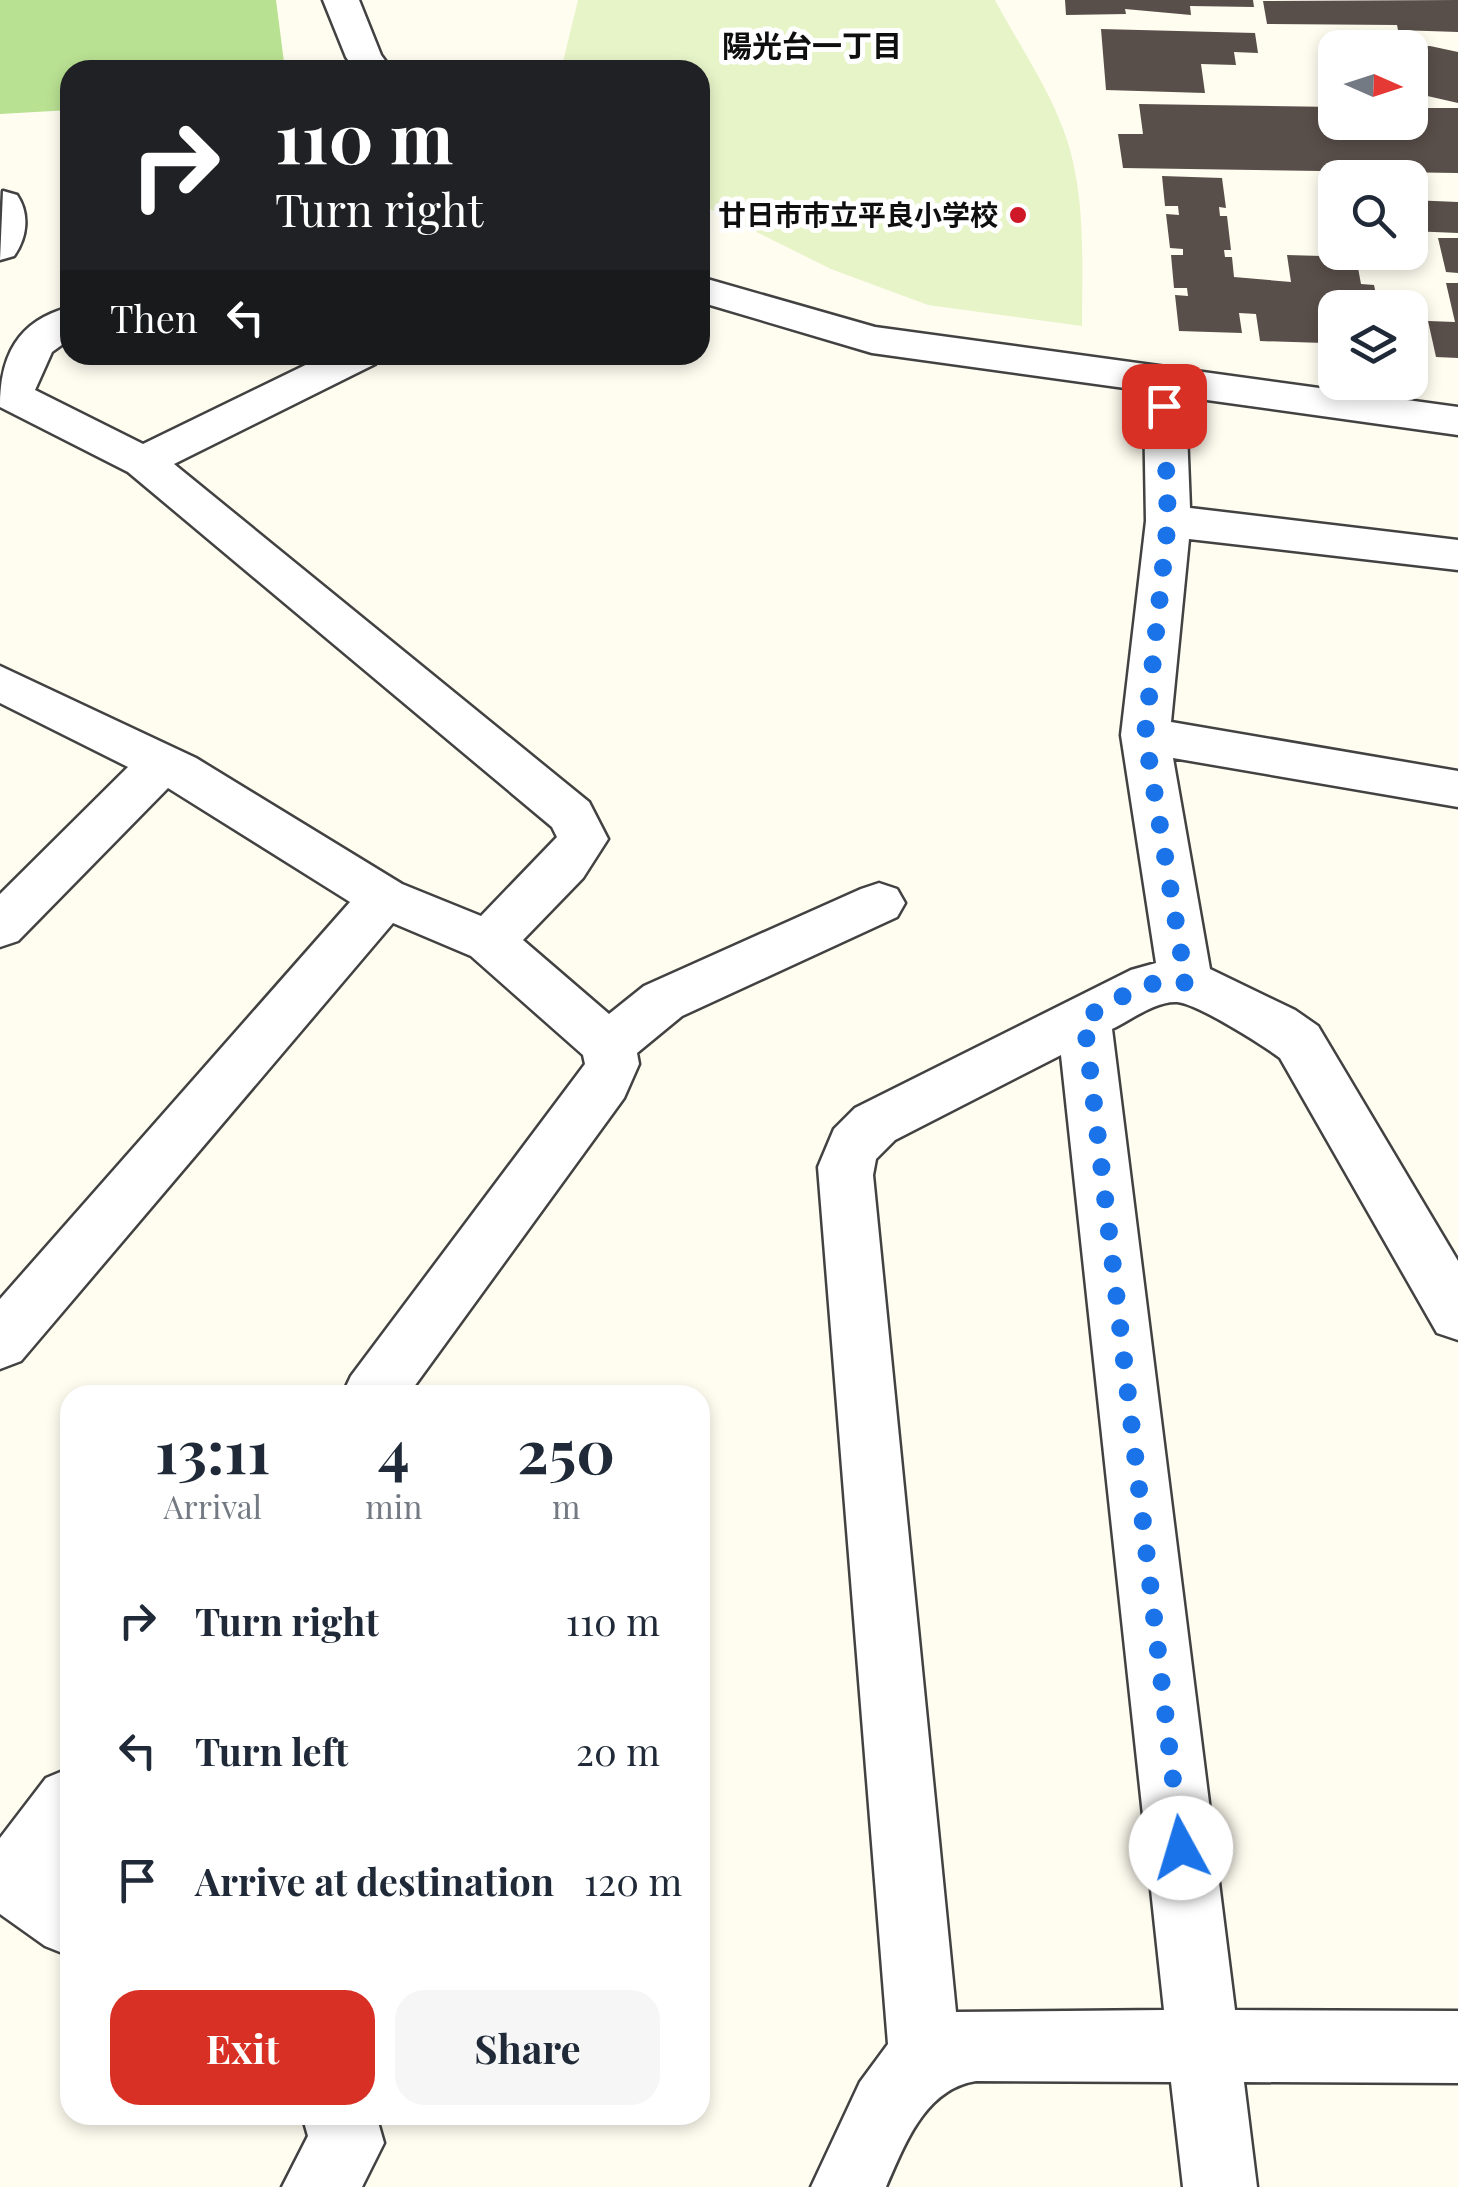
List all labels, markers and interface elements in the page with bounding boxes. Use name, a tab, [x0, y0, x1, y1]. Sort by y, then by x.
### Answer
district label: 陽光台一丁目	[722, 25, 902, 65]
north arrow	[1318, 30, 1428, 140]
map controls	[1318, 30, 1428, 400]
text: 110 m	[275, 88, 453, 182]
icon: right	[110, 100, 240, 230]
button: search	[1318, 160, 1428, 270]
text: Turn right	[275, 178, 483, 238]
place label: 廿日市市立平良小学校	[718, 195, 998, 232]
marker: 廿日市市立平良小学校	[1007, 204, 1029, 226]
icon: left	[218, 290, 273, 345]
button: layers	[1318, 290, 1428, 400]
text: Then	[110, 292, 198, 343]
pin	[1122, 364, 1207, 449]
icon: arrive	[1137, 379, 1192, 434]
text: 13:11	[155, 1409, 270, 1489]
text: 4	[378, 1409, 410, 1489]
text: 250	[517, 1409, 615, 1489]
text: Arrival	[163, 1484, 262, 1527]
text: min	[365, 1484, 422, 1527]
text: m	[552, 1484, 580, 1527]
icon: right	[110, 1593, 165, 1648]
text: Turn right	[195, 1595, 379, 1646]
text: 110 m	[566, 1595, 660, 1646]
icon: left	[110, 1723, 165, 1778]
text: Turn left	[195, 1725, 348, 1776]
text: 20 m	[576, 1725, 660, 1776]
position arrow	[1129, 1796, 1233, 1900]
icon: arrive	[110, 1853, 165, 1908]
text: Arrive at destination	[195, 1855, 554, 1906]
text: 120 m	[584, 1855, 682, 1906]
button: Exit	[110, 1990, 375, 2105]
button: Share	[395, 1990, 660, 2105]

